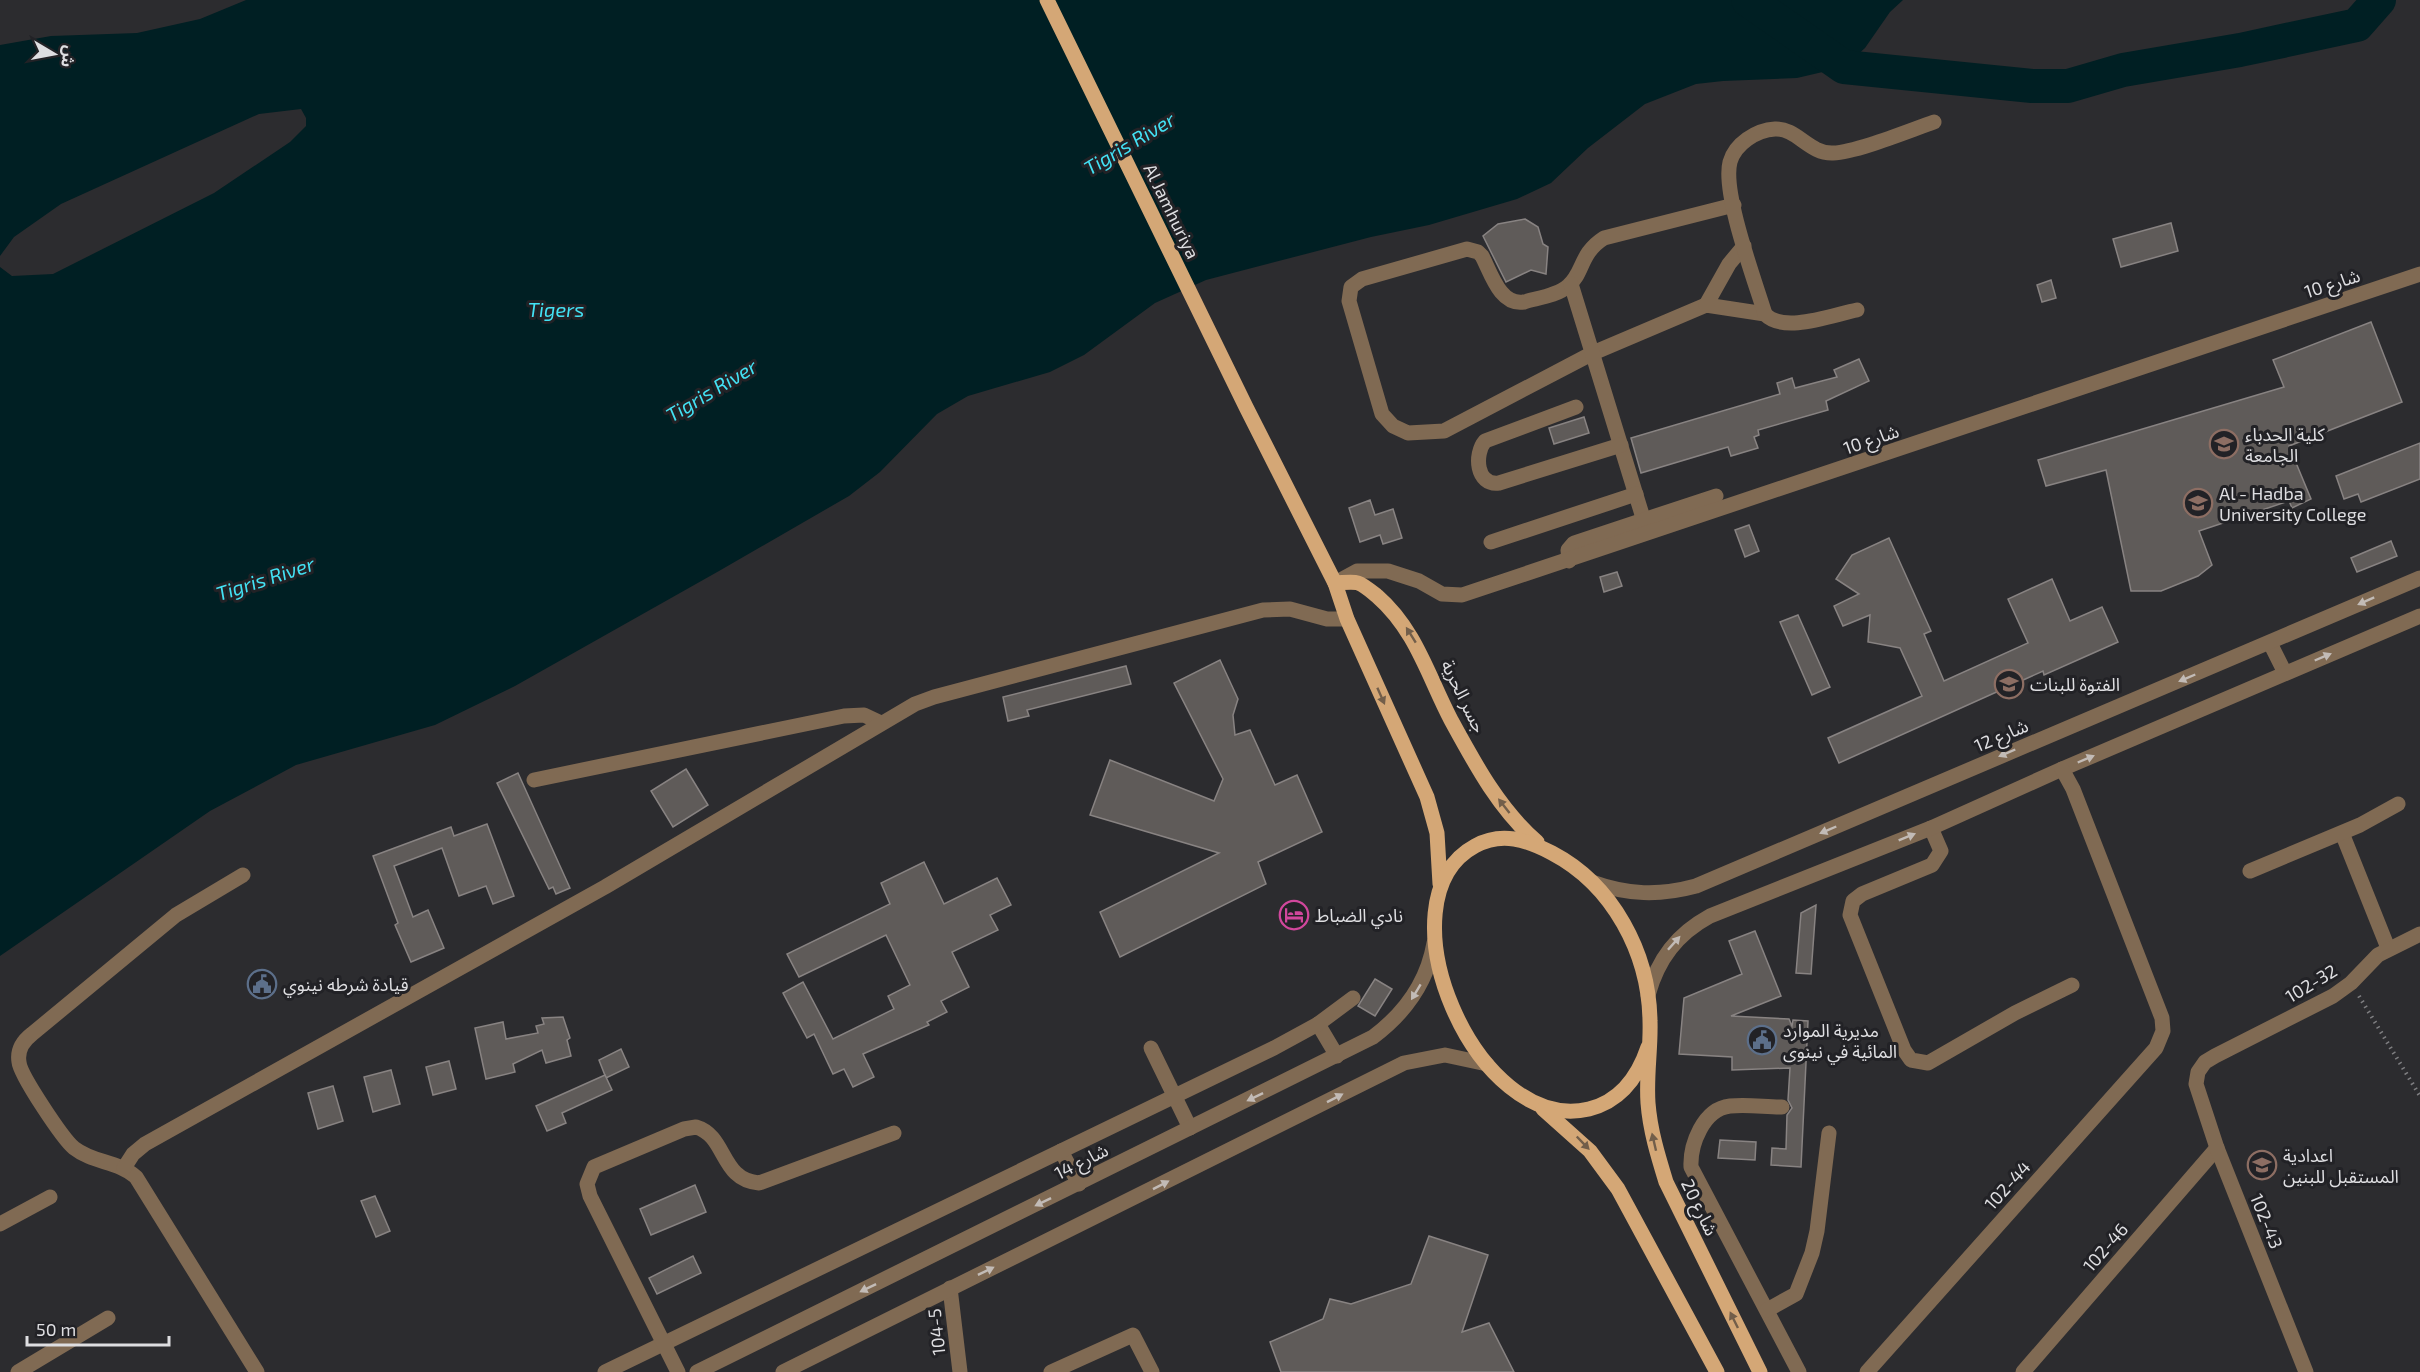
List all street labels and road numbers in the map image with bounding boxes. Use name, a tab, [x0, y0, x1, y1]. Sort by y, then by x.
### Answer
street label: Al Jamhuriya	[1139, 160, 1205, 262]
street label: شارع 10	[2301, 264, 2364, 306]
street label: شارع 10	[1840, 419, 1903, 462]
street label: جسر الحرية	[1436, 656, 1491, 736]
street label: شارع 12	[1971, 714, 2033, 760]
street label: 102-32	[2281, 959, 2341, 1007]
street label: شارع 14	[1050, 1138, 1113, 1187]
street label: 102-44	[1979, 1156, 2035, 1214]
street label: شارع 20	[1673, 1175, 1723, 1241]
street label: 102-43	[2246, 1190, 2288, 1252]
street label: 102-46	[2078, 1218, 2132, 1276]
street label: 104-5	[923, 1308, 949, 1356]

